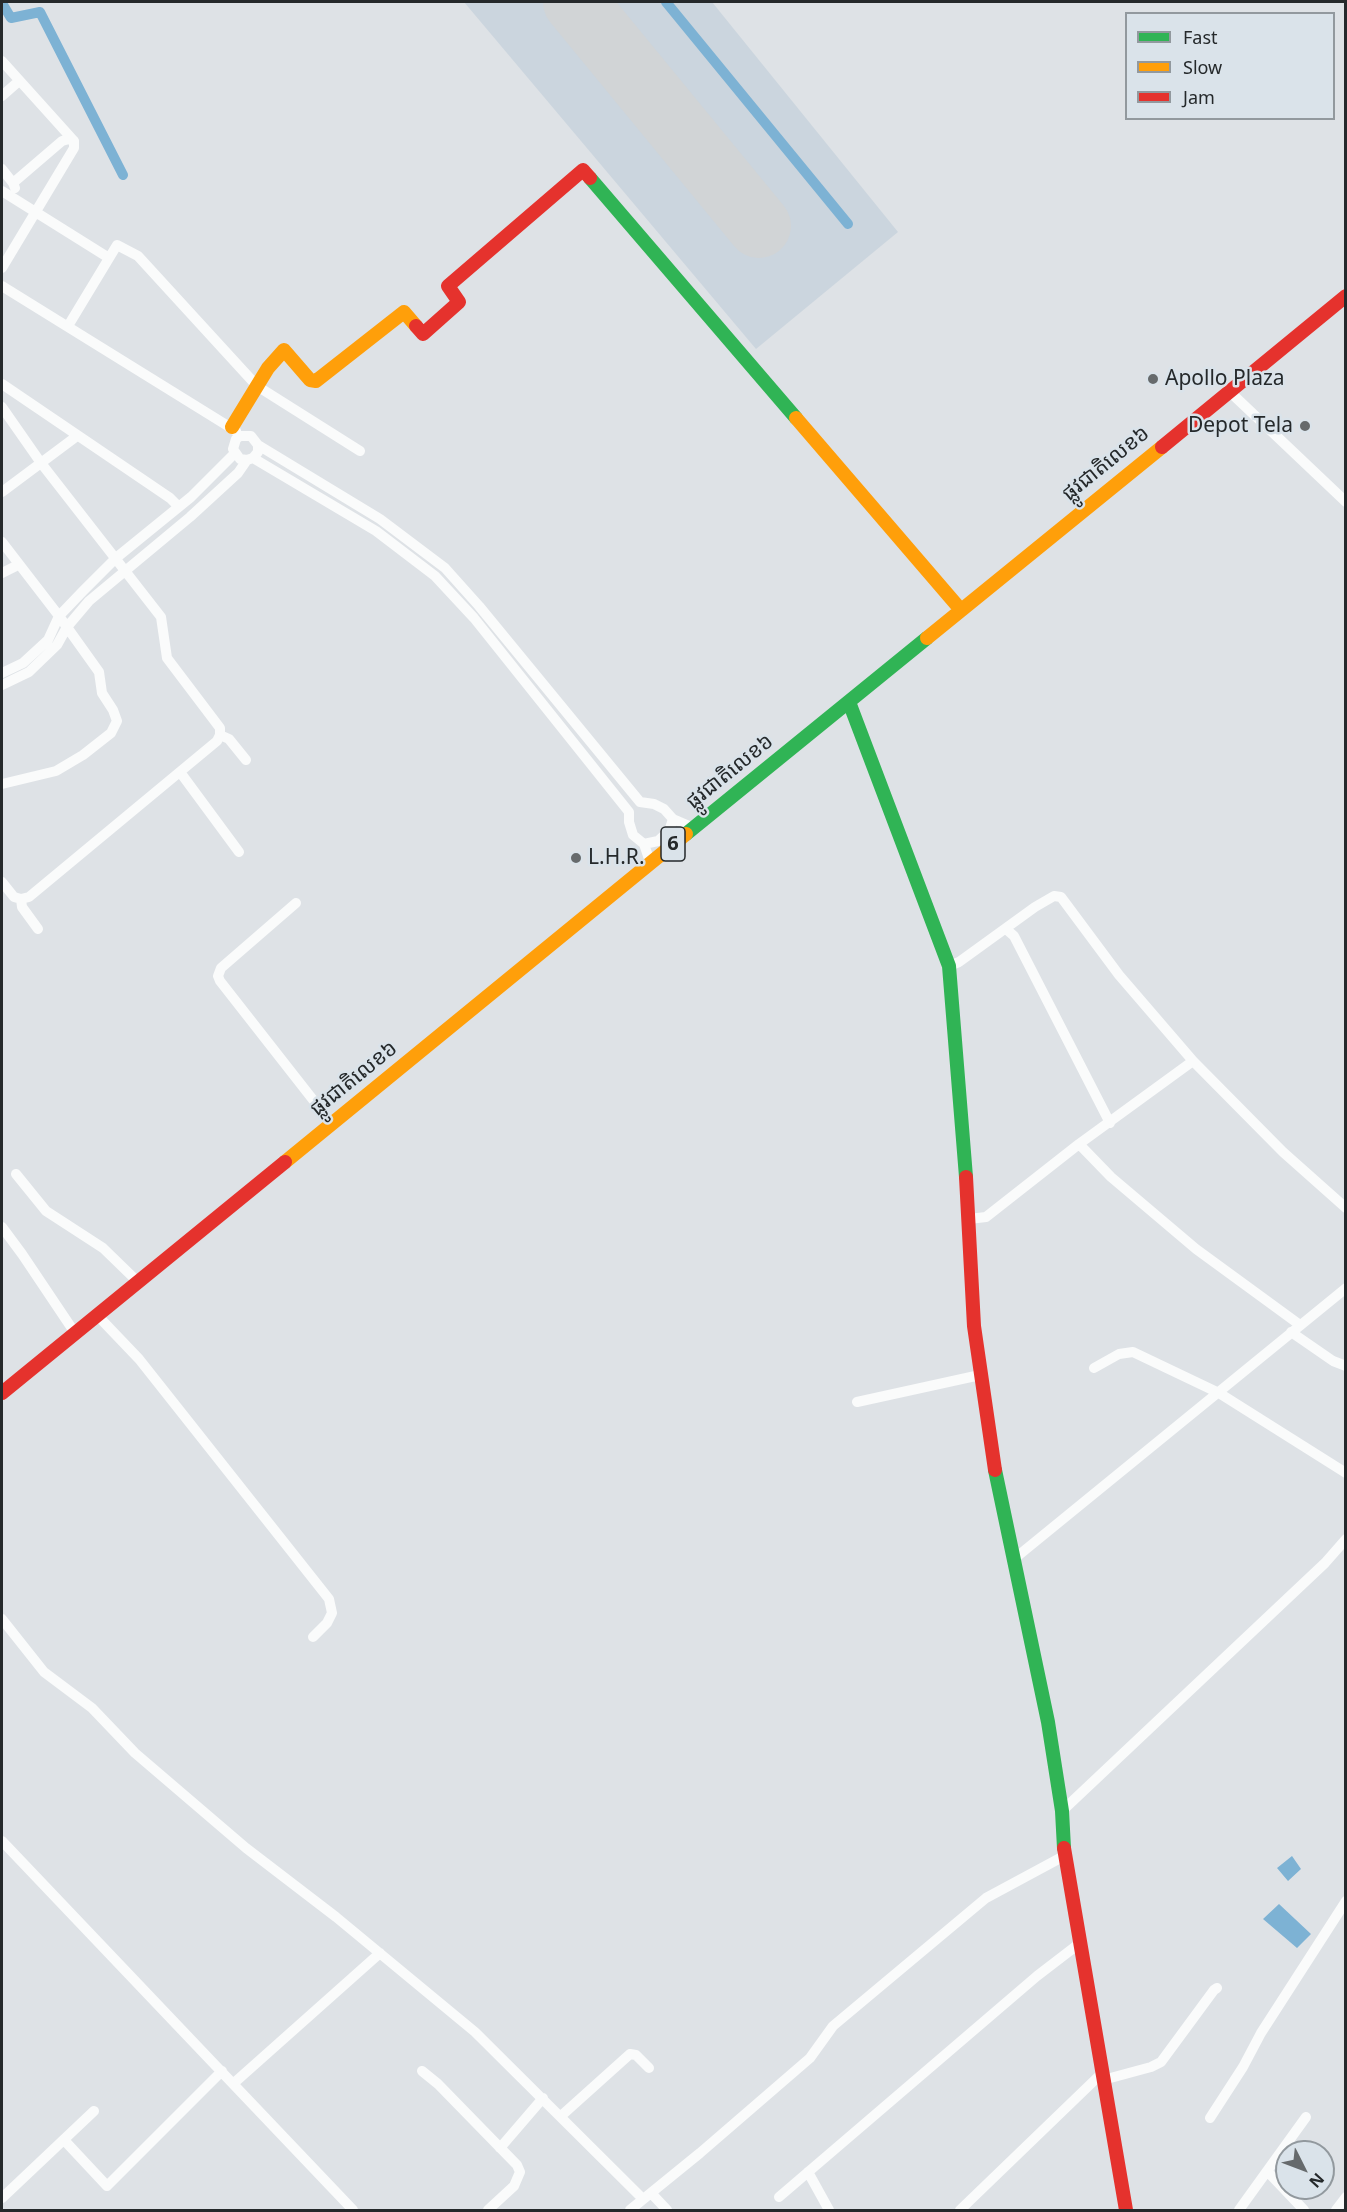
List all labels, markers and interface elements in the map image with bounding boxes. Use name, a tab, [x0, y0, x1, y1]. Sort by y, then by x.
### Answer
legend	[1125, 12, 1335, 120]
text: Fast	[1183, 25, 1218, 49]
text: Slow	[1183, 55, 1222, 79]
text: Jam	[1183, 85, 1215, 109]
place label: Apollo Plaza	[1165, 366, 1285, 392]
marker: Apollo Plaza	[1146, 372, 1160, 386]
place label: Depot Tela	[1188, 413, 1293, 439]
marker: Depot Tela	[1298, 419, 1312, 433]
street label: ផ្លូវជាតិលេខ៦	[1057, 421, 1155, 507]
street label: ផ្លូវជាតិលេខ៦	[681, 729, 779, 815]
road number: 6	[661, 827, 685, 861]
place label: L.H.R.	[588, 845, 645, 871]
marker: L.H.R.	[569, 851, 583, 865]
street label: ផ្លូវជាតិលេខ៦	[305, 1036, 403, 1122]
north arrow	[1275, 2140, 1335, 2200]
text: N	[1304, 2169, 1329, 2193]

